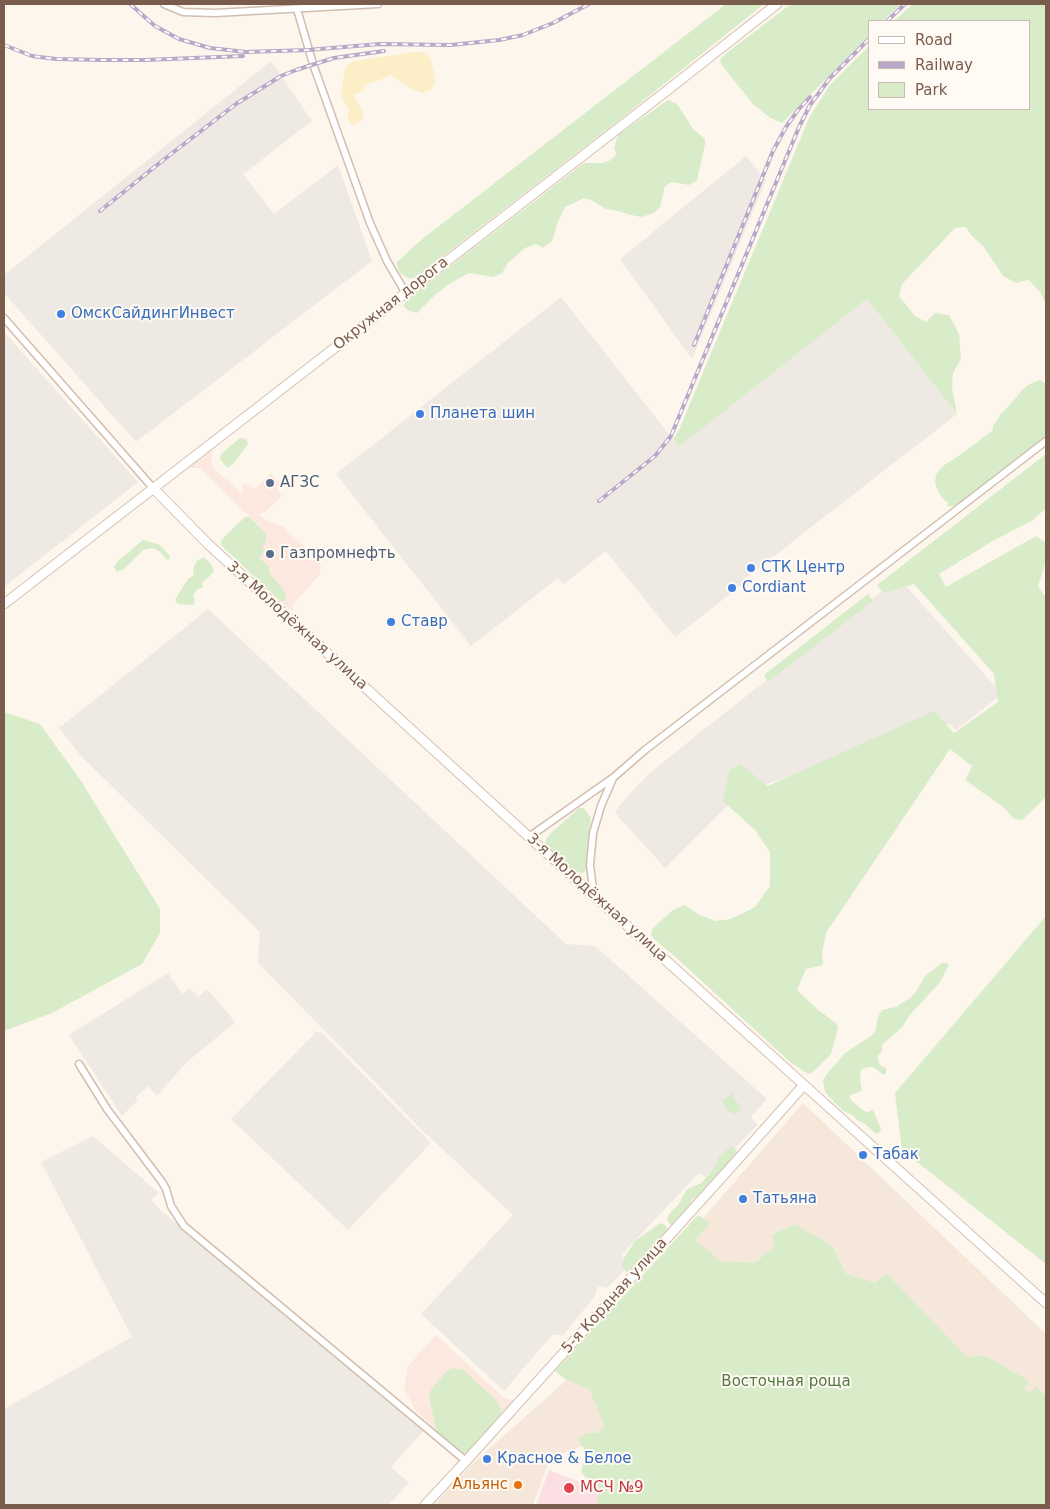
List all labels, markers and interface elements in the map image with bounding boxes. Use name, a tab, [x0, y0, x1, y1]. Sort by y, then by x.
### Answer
legend	[868, 20, 1030, 110]
text: Road	[915, 31, 953, 49]
text: Railway	[915, 56, 973, 74]
text: Park	[915, 81, 947, 99]
street label: Окружная дорога	[330, 254, 452, 354]
place label: ОмскСайдингИнвест	[71, 305, 235, 323]
marker: ОмскСайдингИнвест	[55, 308, 67, 320]
place label: Планета шин	[430, 405, 535, 423]
marker: Планета шин	[414, 408, 426, 420]
place label: АГЗС	[280, 474, 319, 492]
marker: АГЗС	[264, 477, 276, 489]
place label: Газпромнефть	[280, 545, 396, 563]
marker: Газпромнефть	[264, 548, 276, 560]
street label: 3-я Молодёжная улица	[223, 558, 371, 694]
place label: СТК Центр	[761, 559, 845, 577]
marker: СТК Центр	[745, 562, 757, 574]
place label: Cordiant	[742, 579, 806, 597]
marker: Cordiant	[726, 582, 738, 594]
place label: Ставр	[401, 613, 448, 631]
marker: Ставр	[385, 616, 397, 628]
street label: 3-я Молодёжная улица	[523, 830, 671, 966]
place label: Табак	[873, 1146, 919, 1164]
marker: Табак	[857, 1149, 869, 1161]
place label: Татьяна	[753, 1190, 817, 1208]
marker: Татьяна	[737, 1193, 749, 1205]
street label: 5-я Кордная улица	[559, 1235, 671, 1357]
park label: Восточная роща	[721, 1373, 851, 1391]
place label: Красное & Белое	[497, 1450, 632, 1468]
marker: Красное & Белое	[481, 1453, 493, 1465]
place label: Альянс	[452, 1476, 508, 1494]
marker: Альянс	[512, 1479, 524, 1491]
place label: МСЧ №9	[580, 1479, 644, 1497]
marker: МСЧ №9	[562, 1481, 576, 1495]

